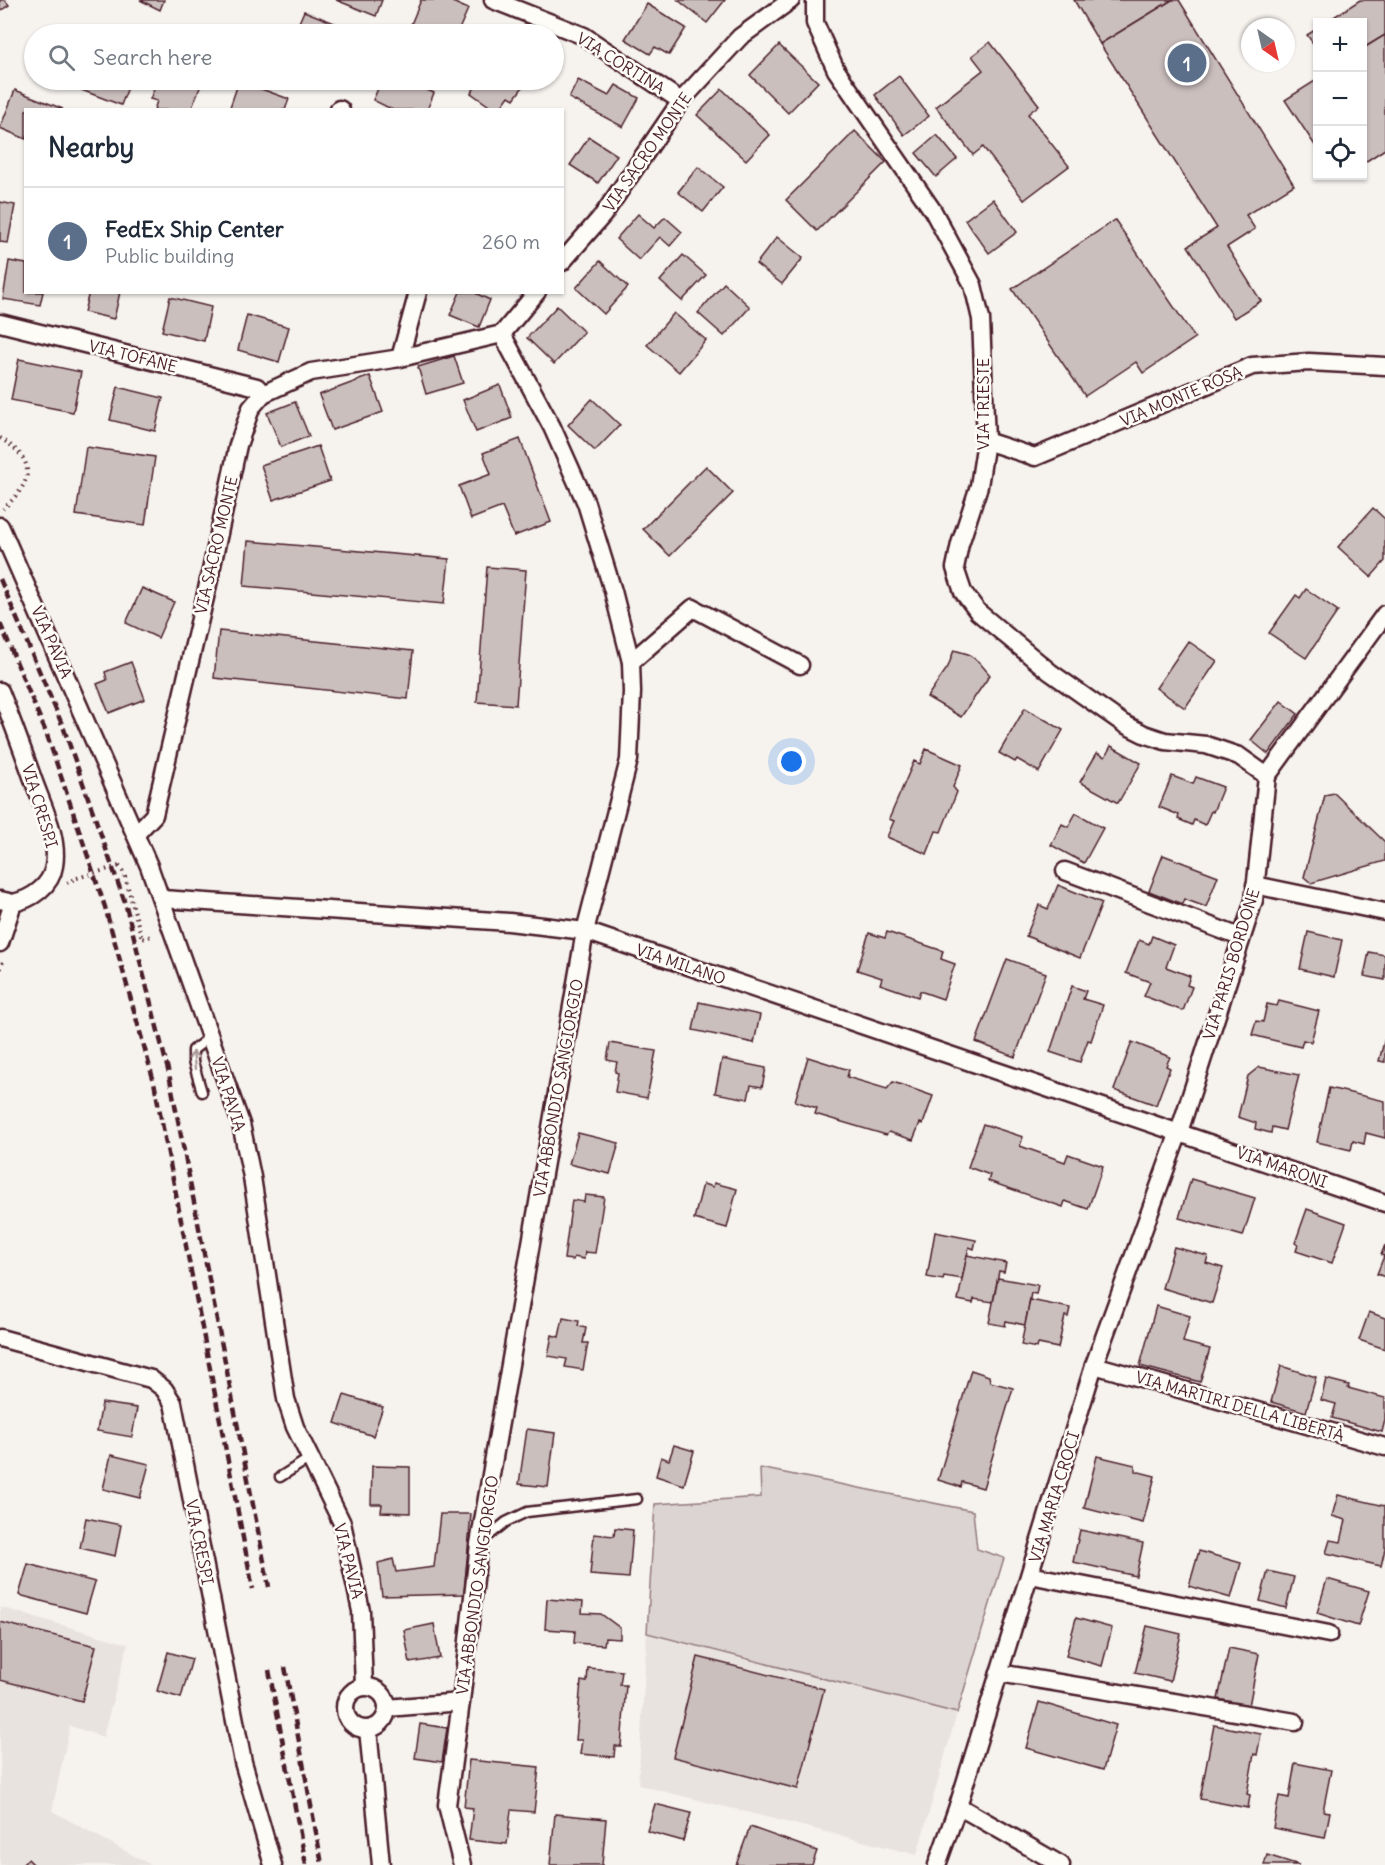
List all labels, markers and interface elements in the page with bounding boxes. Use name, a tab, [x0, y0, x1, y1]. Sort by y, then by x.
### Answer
north arrow	[1241, 18, 1295, 72]
map controls	[1313, 18, 1367, 180]
button: +	[1313, 18, 1367, 72]
search box	[24, 24, 564, 90]
street label: VIA CORTINA	[573, 28, 669, 98]
pin: 1	[1168, 40, 1206, 86]
icon: search	[45, 41, 78, 74]
text: Search here	[93, 43, 212, 71]
button: −	[1313, 72, 1367, 126]
street label: VIA SACRO MONTE	[598, 88, 696, 216]
button: locate	[1313, 126, 1367, 180]
text: Nearby	[48, 131, 134, 164]
text: FedEx Ship Center	[105, 215, 284, 243]
text: 1	[64, 229, 71, 254]
text: 260 m	[482, 229, 540, 254]
text: Public building	[105, 243, 234, 268]
street label: VIA TOFANE	[87, 335, 179, 377]
street label: VIA TRIESTE	[973, 358, 993, 450]
street label: VIA MONTE ROSA	[1117, 361, 1245, 431]
street label: VIA SACRO MONTE	[190, 474, 242, 616]
street label: VIA PAVIA	[27, 603, 77, 681]
your location	[777, 747, 806, 776]
street label: VIA CRESPI	[18, 762, 62, 850]
street label: VIA PARIS BORDONE	[1198, 886, 1264, 1042]
street label: VIA MILANO	[634, 939, 728, 989]
street label: VIA ABBONDIO SANGIORGIO	[529, 977, 587, 1199]
one-way arrow	[188, 1051, 199, 1071]
street label: VIA PAVIA	[208, 1054, 250, 1134]
street label: VIA MARONI	[1234, 1142, 1330, 1192]
street label: VIA MARTIRI DELLA LIBERTÀ	[1133, 1367, 1347, 1445]
street label: VIA MARIA CROCI	[1025, 1429, 1083, 1565]
street label: VIA ABBONDIO SANGIORGIO	[452, 1474, 502, 1696]
street label: VIA CRESPI	[182, 1498, 218, 1586]
street label: VIA PAVIA	[330, 1521, 368, 1601]

